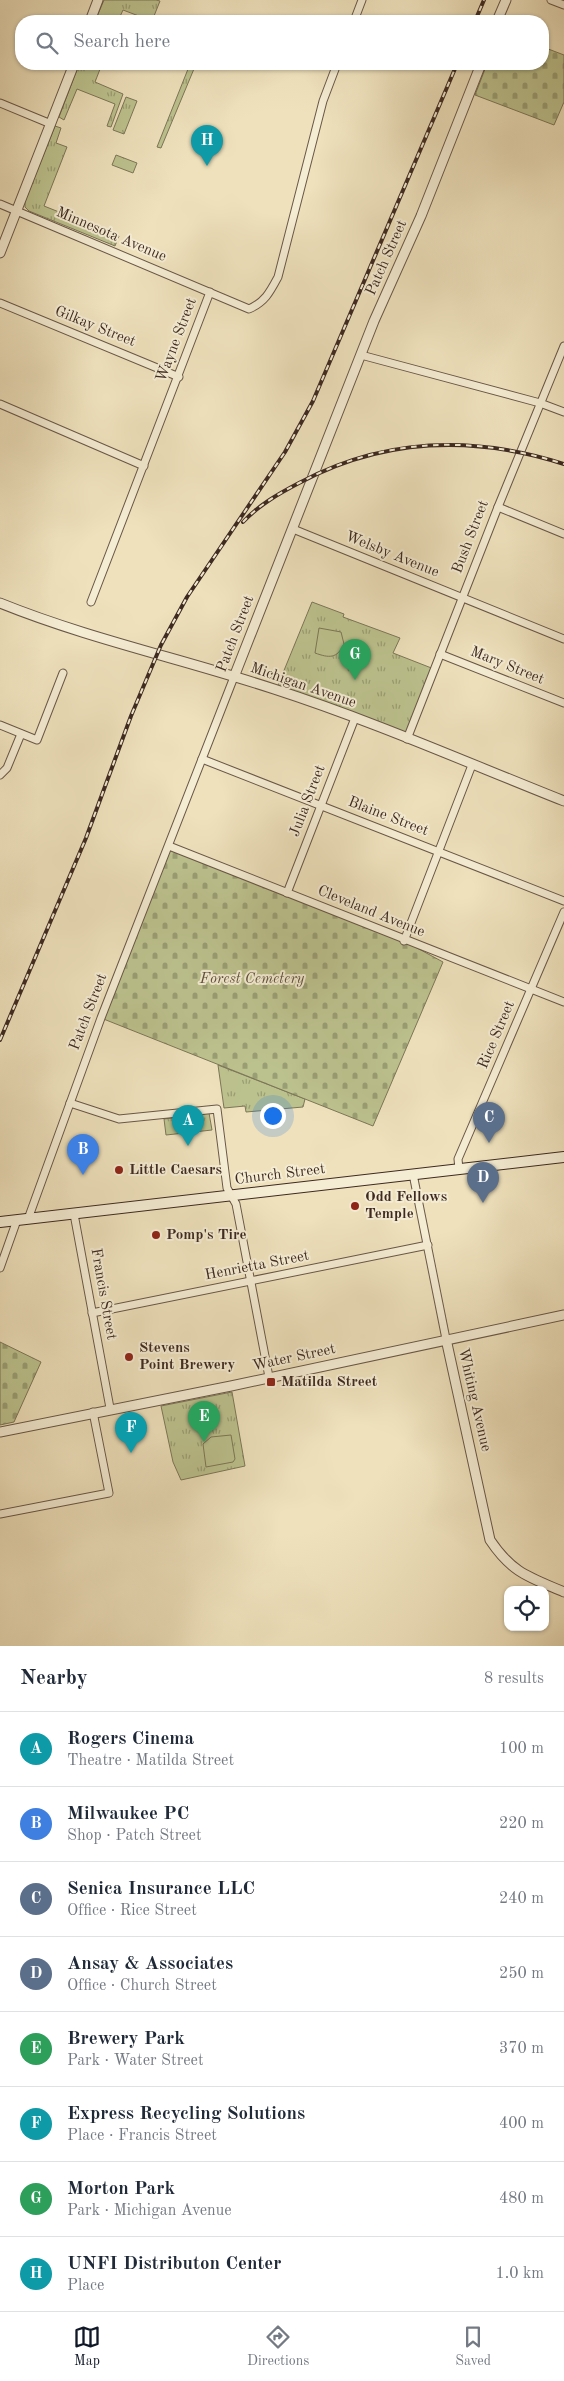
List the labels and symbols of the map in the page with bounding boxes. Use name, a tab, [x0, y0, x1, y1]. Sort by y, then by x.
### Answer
pin: H	[191, 125, 223, 166]
street label: Minnesota Avenue	[54, 205, 168, 265]
street label: Patch Street	[364, 218, 410, 298]
street label: Wayne Street	[154, 296, 200, 384]
street label: Gilkay Street	[52, 304, 138, 350]
street label: Bush Street	[450, 498, 492, 576]
street label: Welsby Avenue	[343, 529, 441, 581]
street label: Patch Street	[215, 594, 257, 674]
pin: G	[339, 639, 371, 680]
street label: Mary Street	[468, 644, 546, 688]
street label: Michigan Avenue	[248, 661, 358, 711]
street label: Julia Street	[287, 763, 329, 839]
street label: Blaine Street	[346, 795, 430, 839]
street label: Cleveland Avenue	[315, 884, 427, 940]
street label: Patch Street	[68, 972, 110, 1052]
park label: Forest Cemetery	[199, 972, 305, 987]
street label: Rice Street	[476, 999, 518, 1071]
pin: C	[473, 1102, 505, 1143]
your location	[260, 1103, 286, 1129]
pin: A	[172, 1105, 204, 1146]
pin: B	[67, 1134, 99, 1175]
street label: Church Street	[234, 1162, 326, 1188]
pin: D	[467, 1162, 499, 1203]
place label: Little Caesars	[129, 1163, 222, 1178]
marker: Little Caesars	[113, 1164, 125, 1176]
place label: Odd Fellows Temple	[365, 1190, 447, 1222]
marker: Odd Fellows Temple	[349, 1200, 361, 1212]
place label: Pomp's Tire	[166, 1228, 247, 1243]
marker: Pomp's Tire	[150, 1229, 162, 1241]
street label: Francis Street	[88, 1247, 118, 1341]
street label: Henrietta Street	[204, 1249, 310, 1283]
place label: Stevens Point Brewery	[139, 1341, 235, 1373]
street label: Water Street	[251, 1342, 337, 1374]
street label: Whiting Avenue	[455, 1347, 493, 1453]
marker: Stevens Point Brewery	[123, 1351, 135, 1363]
place label: Matilda Street	[281, 1375, 378, 1390]
marker: Matilda Street	[265, 1376, 277, 1388]
pin: E	[188, 1401, 220, 1442]
pin: F	[115, 1412, 147, 1453]

